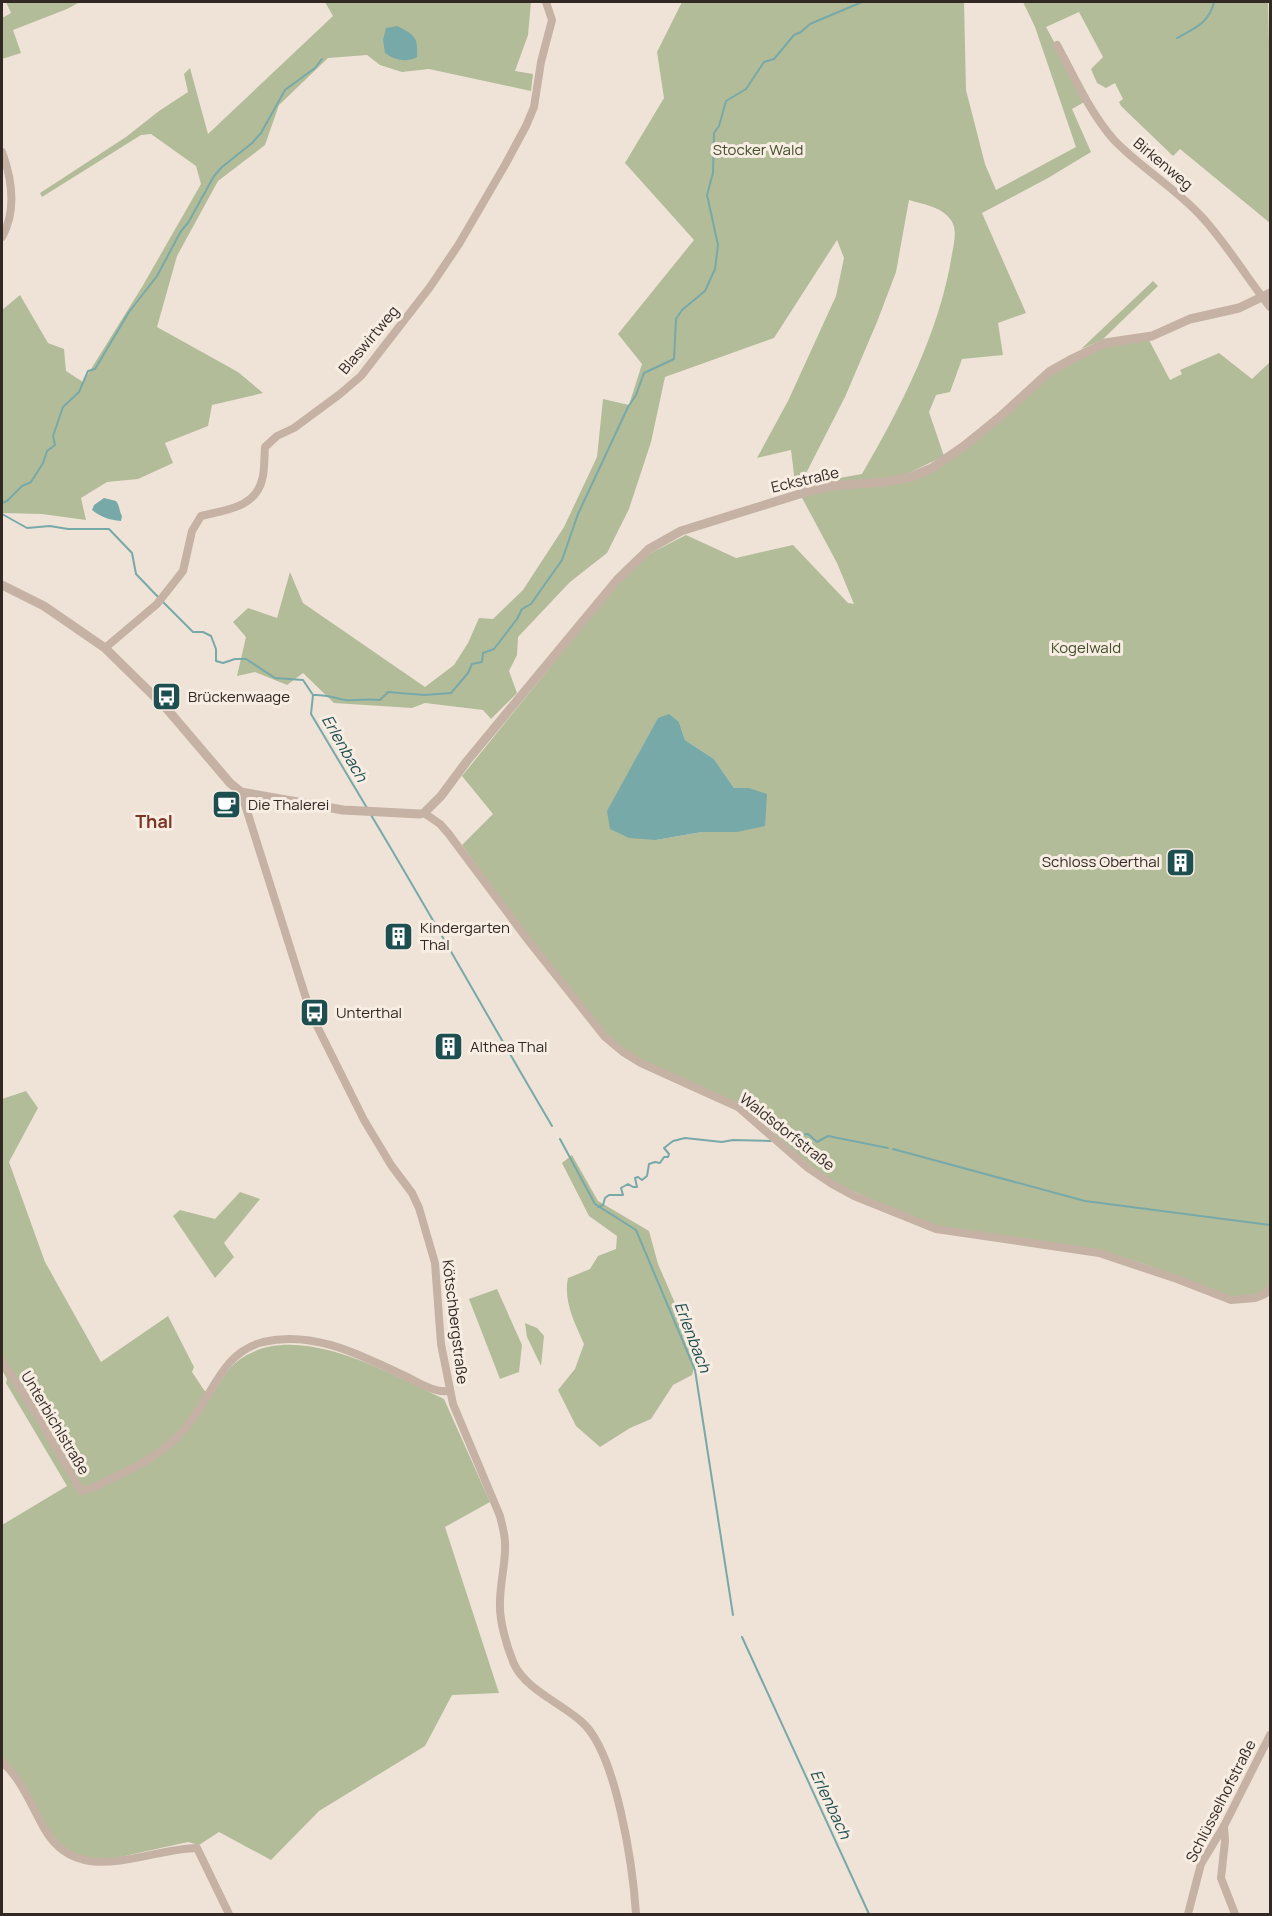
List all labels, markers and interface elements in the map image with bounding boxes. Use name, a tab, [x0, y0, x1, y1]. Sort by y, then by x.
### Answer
street label: Birkenweg	[1129, 133, 1198, 195]
park label: Stocker Wald	[713, 139, 803, 160]
street label: Blaswirtweg	[334, 301, 404, 379]
street label: Eckstraße	[769, 461, 841, 498]
park label: Kogelwald	[1051, 637, 1121, 658]
bus stop icon: Brückenwaage	[151, 681, 183, 713]
place label: Brückenwaage	[188, 686, 290, 707]
water label: Erlenbach	[317, 710, 373, 786]
cafe icon: Die Thalerei	[211, 789, 243, 821]
place label: Die Thalerei	[248, 794, 329, 815]
district label: Thal	[135, 809, 173, 833]
building icon: Schloss Oberthal	[1165, 846, 1197, 878]
place label: Schloss Oberthal	[1042, 851, 1160, 872]
place label: Kindergarten Thal	[420, 917, 510, 955]
building icon: Kindergarten Thal	[383, 921, 415, 953]
bus stop icon: Unterthal	[299, 997, 331, 1029]
place label: Unterthal	[336, 1002, 402, 1023]
building icon: Althea Thal	[433, 1031, 465, 1063]
place label: Althea Thal	[470, 1036, 548, 1057]
street label: Waldsdorfstraße	[735, 1088, 839, 1176]
street label: Kötschbergstraße	[437, 1259, 474, 1385]
water label: Erlenbach	[669, 1299, 717, 1376]
street label: Unterbichlstraße	[16, 1367, 95, 1479]
street label: Schlüsselhofstraße	[1181, 1736, 1261, 1866]
water label: Erlenbach	[805, 1766, 857, 1843]

